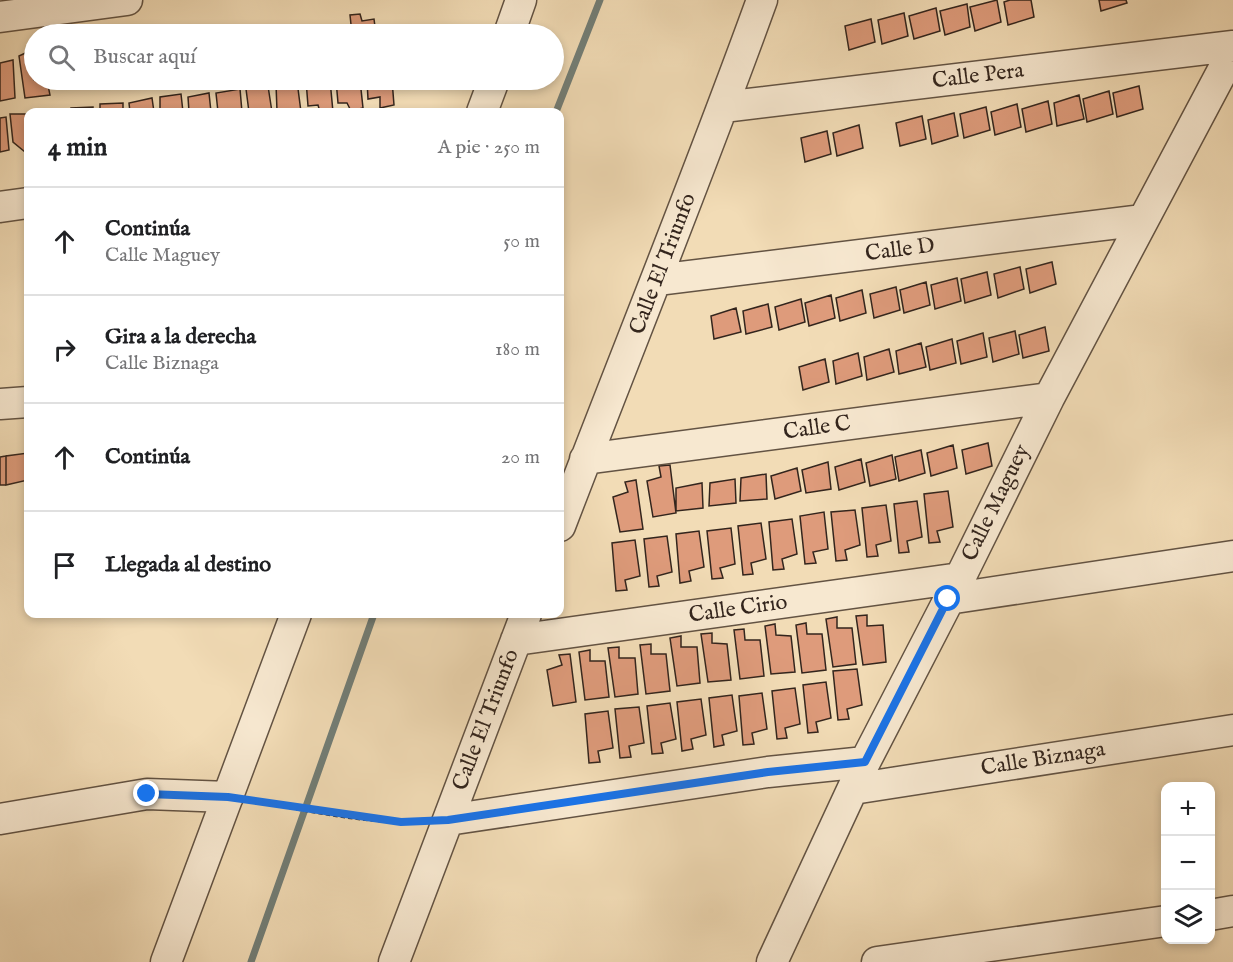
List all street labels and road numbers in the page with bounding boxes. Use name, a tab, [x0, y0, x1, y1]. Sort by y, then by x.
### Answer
street label: Calle Pera	[931, 56, 1026, 96]
street label: Calle El Triunfo	[623, 189, 703, 339]
street label: Calle D	[864, 232, 936, 268]
street label: Calle C	[781, 409, 853, 447]
street label: Calle Maguey	[956, 440, 1036, 566]
street label: Calle Cirio	[687, 588, 789, 630]
street label: Calle El Triunfo	[446, 645, 526, 795]
street label: Calle Biznaga	[979, 735, 1108, 783]

